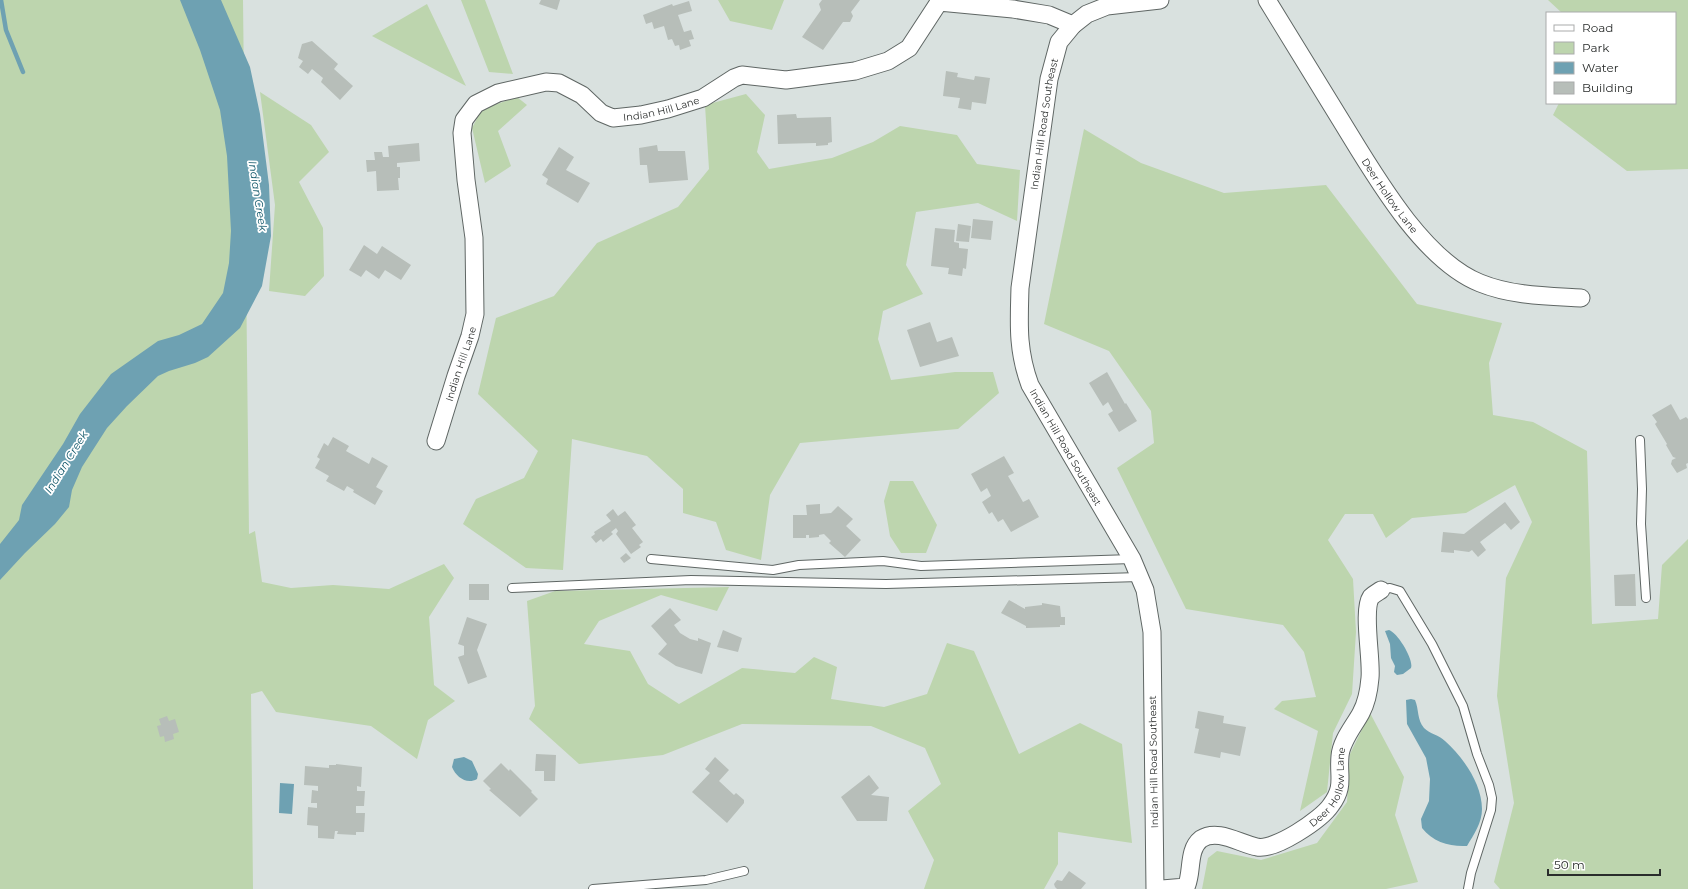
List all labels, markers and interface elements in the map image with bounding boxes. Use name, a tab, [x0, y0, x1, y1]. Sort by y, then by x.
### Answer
legend	[1546, 12, 1676, 104]
text: Road	[1582, 20, 1613, 35]
text: Park	[1582, 40, 1610, 55]
street label: Indian Hill Road Southeast	[1028, 57, 1061, 191]
text: Water	[1582, 60, 1619, 75]
text: Building	[1582, 80, 1633, 95]
street label: Indian Hill Lane	[622, 94, 701, 124]
street label: Deer Hollow Lane	[1359, 156, 1421, 236]
water label: Indian Creek	[246, 160, 271, 233]
street label: Indian Hill Lane	[443, 325, 479, 403]
street label: Indian Hill Road Southeast	[1027, 386, 1104, 508]
water label: Indian Creek	[41, 428, 91, 496]
street label: Indian Hill Road Southeast	[1146, 695, 1161, 829]
street label: Deer Hollow Lane	[1306, 746, 1349, 830]
scale bar	[1548, 851, 1660, 877]
text: 50 m	[1554, 857, 1585, 872]

